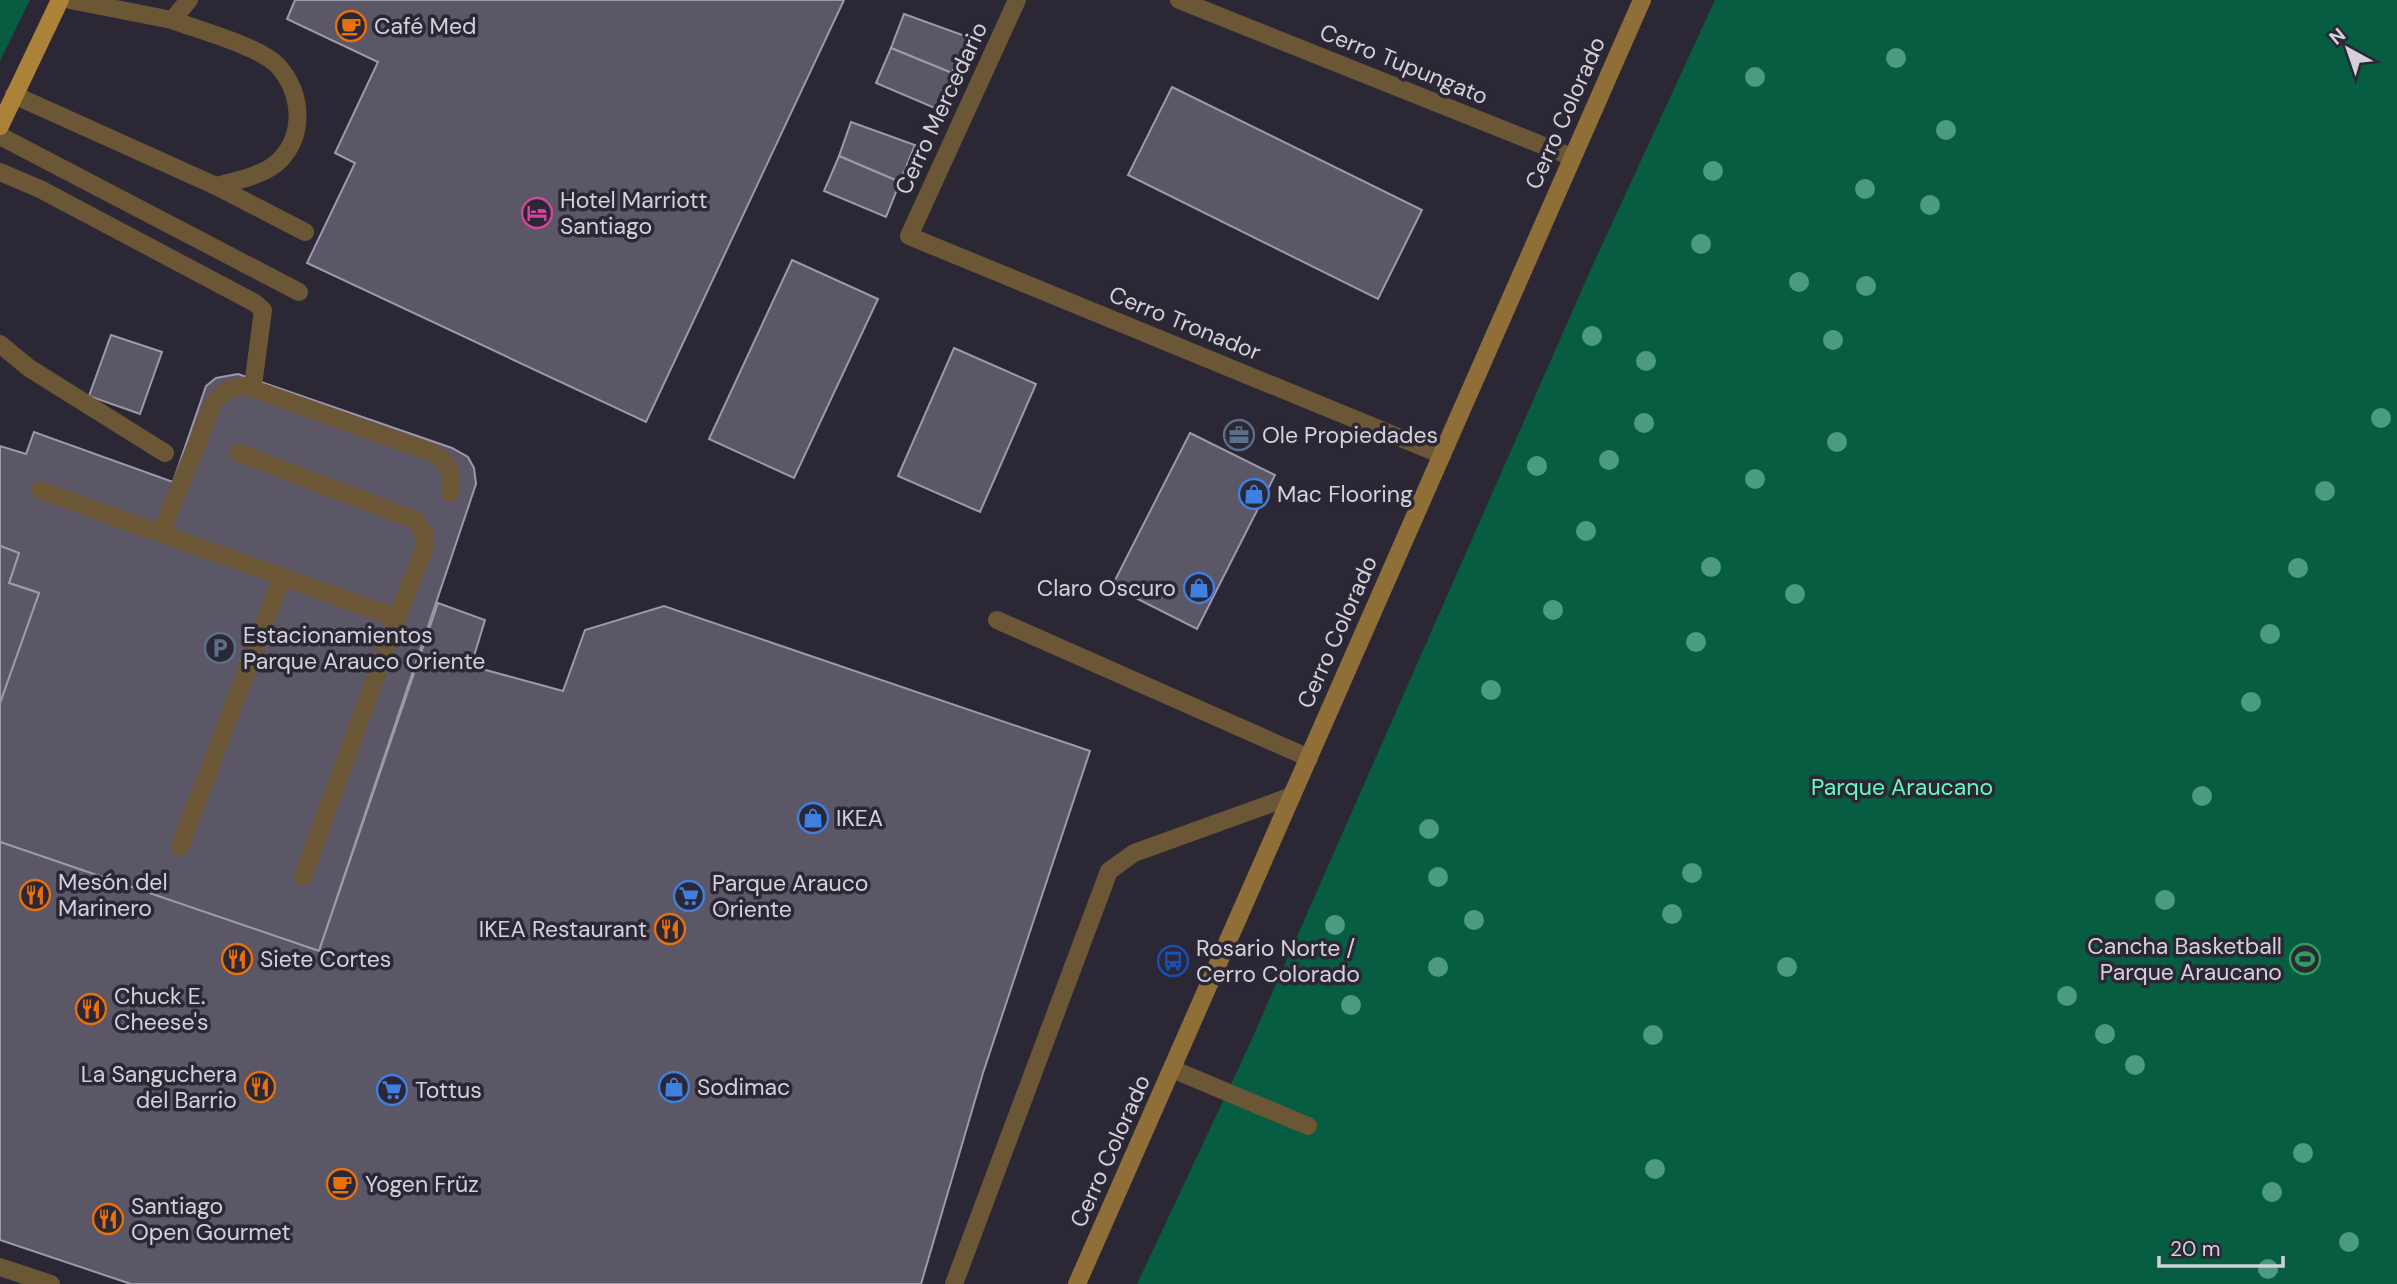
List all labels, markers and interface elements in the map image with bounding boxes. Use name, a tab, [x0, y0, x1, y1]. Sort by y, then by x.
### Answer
cafe icon: Café Med	[334, 9, 368, 43]
place label: Café Med	[374, 11, 476, 41]
north arrow	[2313, 14, 2383, 84]
street label: Cerro Mercedario	[888, 17, 994, 199]
street label: Cerro Tupungato	[1315, 17, 1493, 111]
text: N	[2324, 22, 2351, 50]
street label: Cerro Colorado	[1518, 32, 1612, 194]
place label: Hotel Marriott Santiago	[560, 185, 707, 241]
hotel icon: Hotel Marriott Santiago	[520, 196, 554, 230]
street label: Cerro Tronador	[1105, 279, 1265, 367]
office icon: Ole Propiedades	[1222, 418, 1256, 452]
place label: Ole Propiedades	[1262, 420, 1438, 450]
shop icon: Mac Flooring	[1237, 477, 1271, 511]
place label: Mac Flooring	[1277, 479, 1413, 509]
street label: Cerro Colorado	[1290, 551, 1384, 713]
shop icon: Claro Oscuro	[1182, 571, 1216, 605]
place label: Claro Oscuro	[1037, 573, 1176, 603]
place label: Estacionamientos Parque Arauco Oriente	[243, 620, 485, 676]
parking icon: Estacionamientos Parque Arauco Oriente	[203, 631, 237, 665]
park label: Parque Araucano	[1811, 772, 1993, 802]
shop icon: IKEA	[796, 801, 830, 835]
place label: IKEA	[836, 803, 883, 833]
place label: Mesón del Marinero	[58, 867, 168, 923]
place label: Parque Arauco Oriente	[712, 868, 868, 924]
restaurant icon: Mesón del Marinero	[18, 878, 52, 912]
supermarket icon: Parque Arauco Oriente	[672, 879, 706, 913]
restaurant icon: IKEA Restaurant	[653, 912, 687, 946]
place label: IKEA Restaurant	[479, 914, 647, 944]
place label: Cancha Basketball Parque Araucano	[2087, 931, 2282, 987]
place label: Rosario Norte / Cerro Colorado	[1196, 933, 1360, 989]
restaurant icon: Siete Cortes	[220, 942, 254, 976]
sports icon: Cancha Basketball Parque Araucano	[2288, 942, 2322, 976]
place label: Siete Cortes	[260, 944, 391, 974]
bus stop icon: Rosario Norte / Cerro Colorado	[1156, 944, 1190, 978]
place label: Chuck E. Cheese's	[114, 981, 209, 1037]
restaurant icon: Chuck E. Cheese's	[74, 992, 108, 1026]
place label: La Sanguchera del Barrio	[81, 1059, 237, 1115]
restaurant icon: La Sanguchera del Barrio	[243, 1070, 277, 1104]
shop icon: Sodimac	[657, 1070, 691, 1104]
street label: Cerro Colorado	[1063, 1070, 1157, 1232]
place label: Sodimac	[697, 1072, 790, 1102]
supermarket icon: Tottus	[375, 1073, 409, 1107]
place label: Tottus	[415, 1075, 482, 1105]
cafe icon: Yogen Früz	[325, 1167, 359, 1201]
place label: Yogen Früz	[365, 1169, 479, 1199]
place label: Santiago Open Gourmet	[131, 1191, 291, 1247]
restaurant icon: Santiago Open Gourmet	[91, 1202, 125, 1236]
scale bar	[2159, 1224, 2283, 1268]
text: 20 m	[2170, 1235, 2221, 1263]

